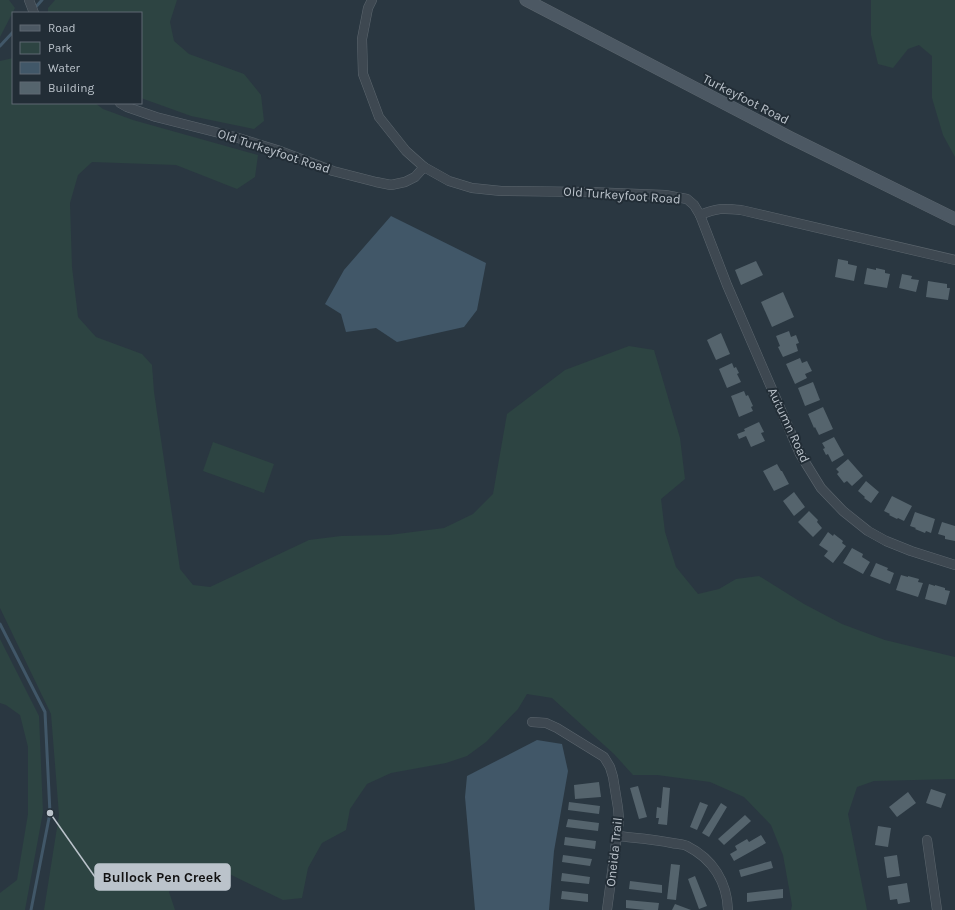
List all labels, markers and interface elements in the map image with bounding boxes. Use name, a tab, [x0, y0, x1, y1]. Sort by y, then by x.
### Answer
legend	[12, 12, 142, 104]
text: Road	[48, 21, 76, 35]
text: Park	[48, 41, 73, 55]
text: Water	[48, 61, 81, 75]
street label: Turkeyfoot Road	[700, 71, 792, 127]
text: Building	[48, 81, 95, 95]
street label: Old Turkeyfoot Road	[216, 126, 332, 176]
street label: Old Turkeyfoot Road	[563, 183, 681, 207]
street label: Autumn Road	[765, 385, 813, 465]
street label: Oneida Trail	[603, 817, 625, 887]
callout: Bullock Pen Creek	[95, 864, 230, 890]
text: Bullock Pen Creek	[103, 869, 222, 886]

